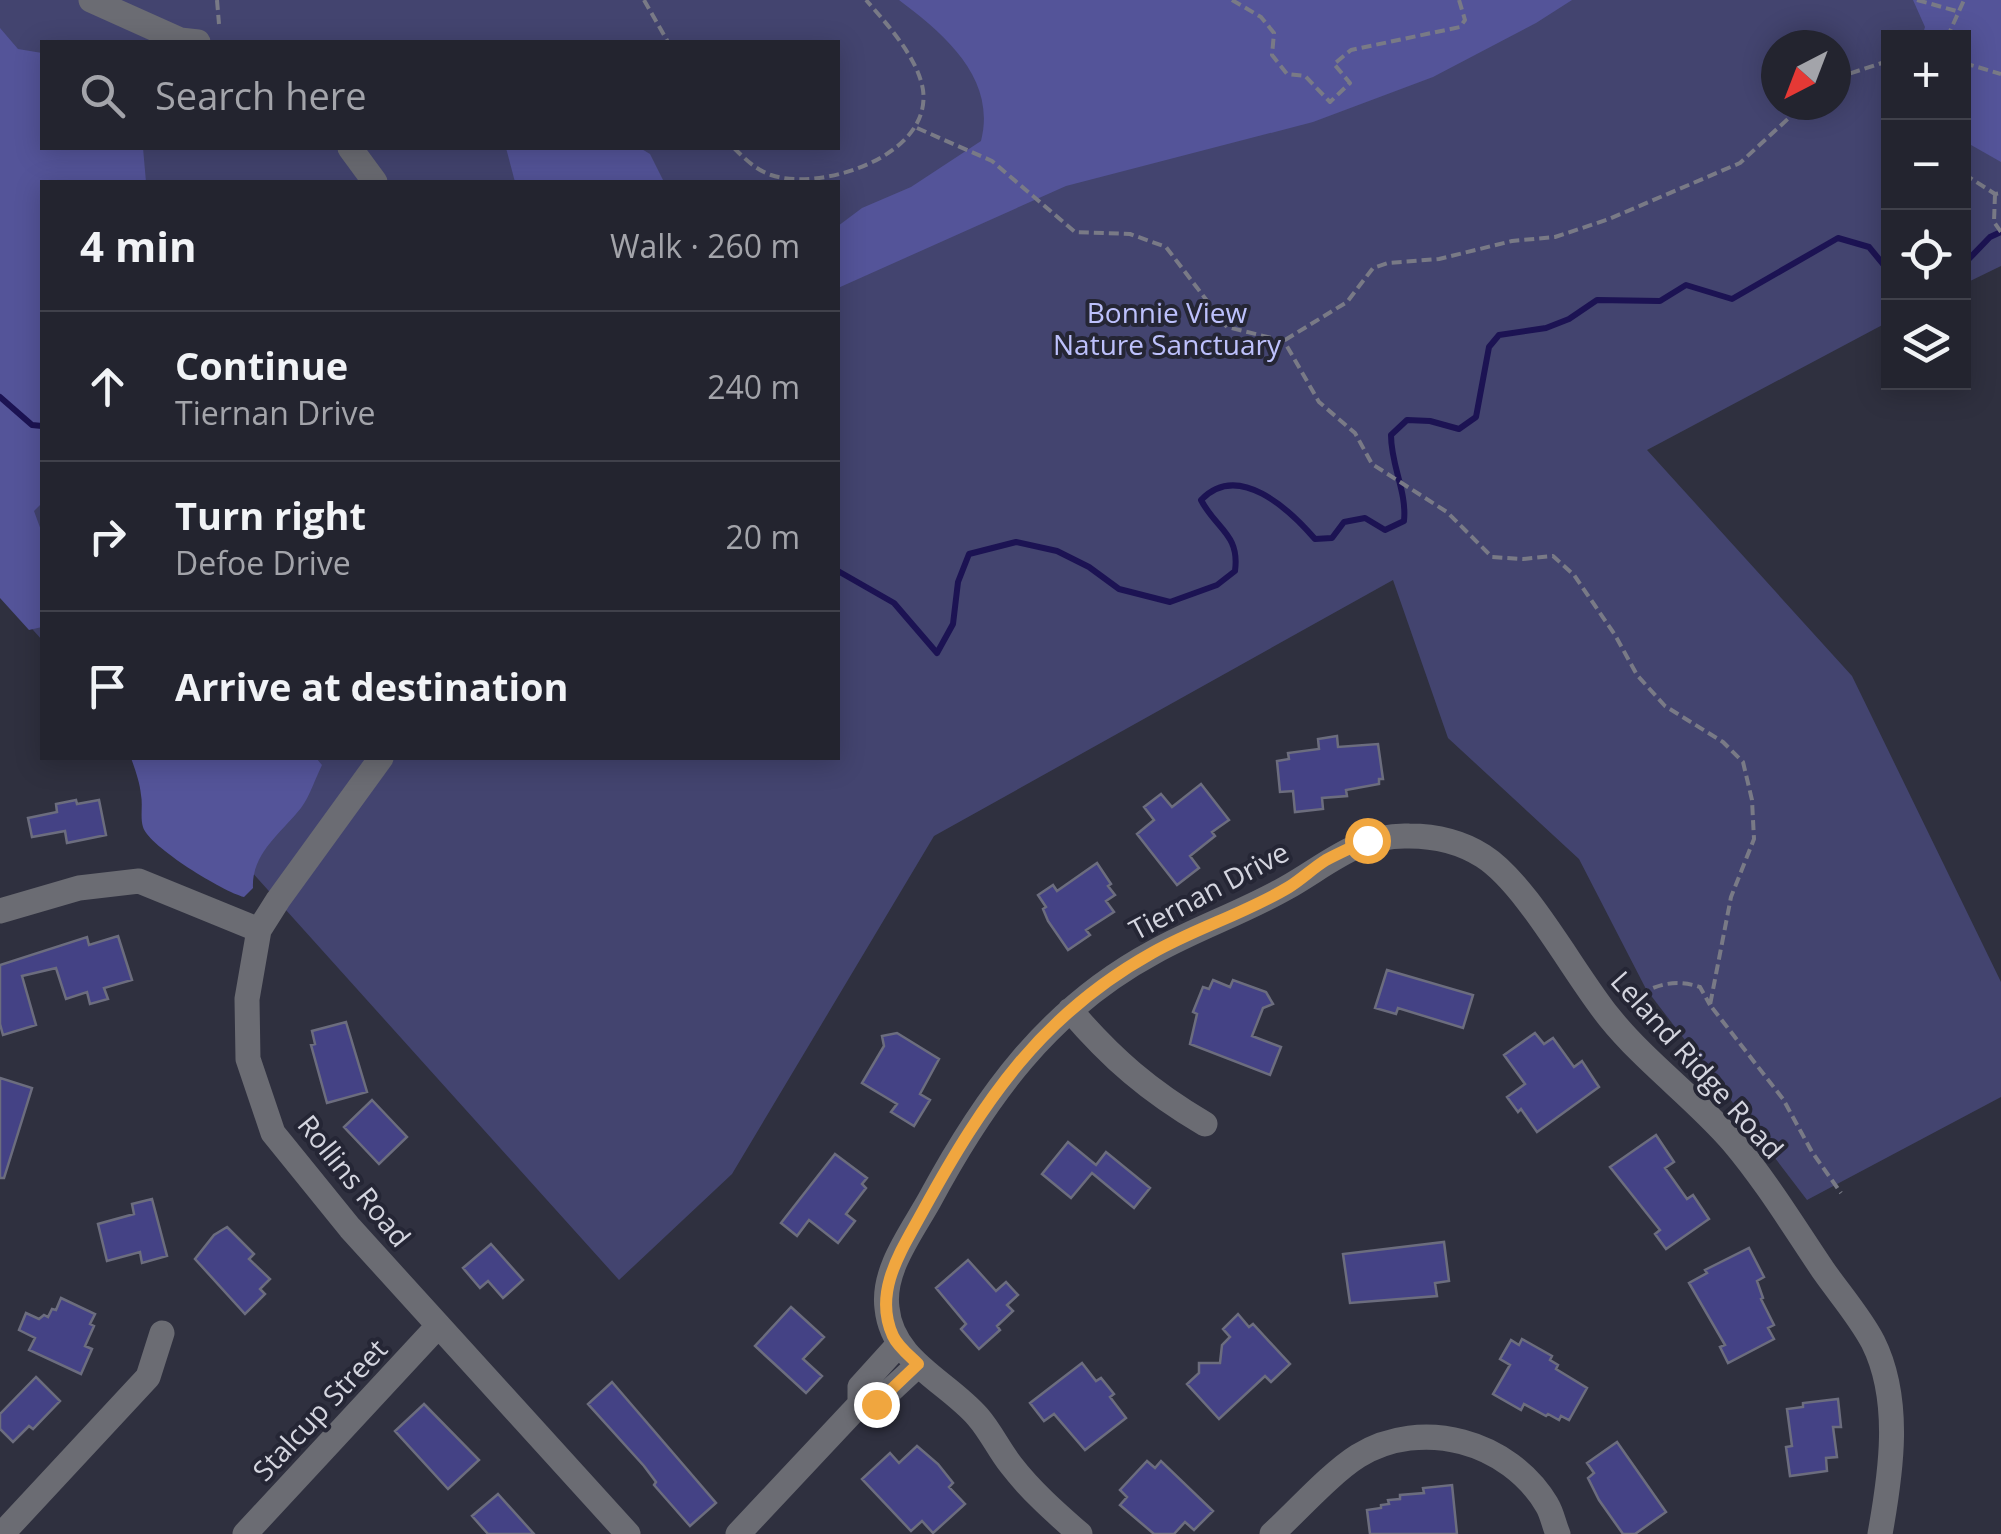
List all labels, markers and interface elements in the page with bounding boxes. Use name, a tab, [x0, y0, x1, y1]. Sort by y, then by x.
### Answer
north arrow	[1761, 30, 1851, 120]
map controls	[1881, 30, 1971, 390]
button: +	[1881, 30, 1971, 120]
search box	[40, 40, 840, 150]
icon: search	[75, 68, 130, 123]
text: Search here	[155, 69, 367, 121]
button: −	[1881, 120, 1971, 210]
button: locate	[1881, 210, 1971, 300]
text: 4 min	[80, 217, 197, 274]
text: Walk · 260 m	[610, 224, 800, 267]
park label: Bonnie View Nature Sanctuary	[1053, 293, 1282, 363]
button: layers	[1881, 300, 1971, 390]
text: Continue	[175, 339, 348, 391]
icon: ahead	[80, 359, 135, 414]
text: 240 m	[707, 365, 800, 408]
text: Tiernan Drive	[175, 391, 375, 434]
text: Turn right	[175, 489, 366, 541]
icon: right	[80, 509, 135, 564]
text: 20 m	[725, 515, 800, 558]
text: Defoe Drive	[175, 541, 351, 584]
icon: arrive	[80, 659, 135, 714]
text: Arrive at destination	[175, 660, 569, 712]
route start	[1345, 818, 1391, 864]
street label: Tiernan Drive	[1122, 832, 1295, 948]
street label: Leland Ridge Road	[1603, 962, 1793, 1167]
street label: Rollins Road	[290, 1106, 420, 1254]
street label: Stalcup Street	[244, 1330, 395, 1489]
route end	[854, 1382, 900, 1428]

